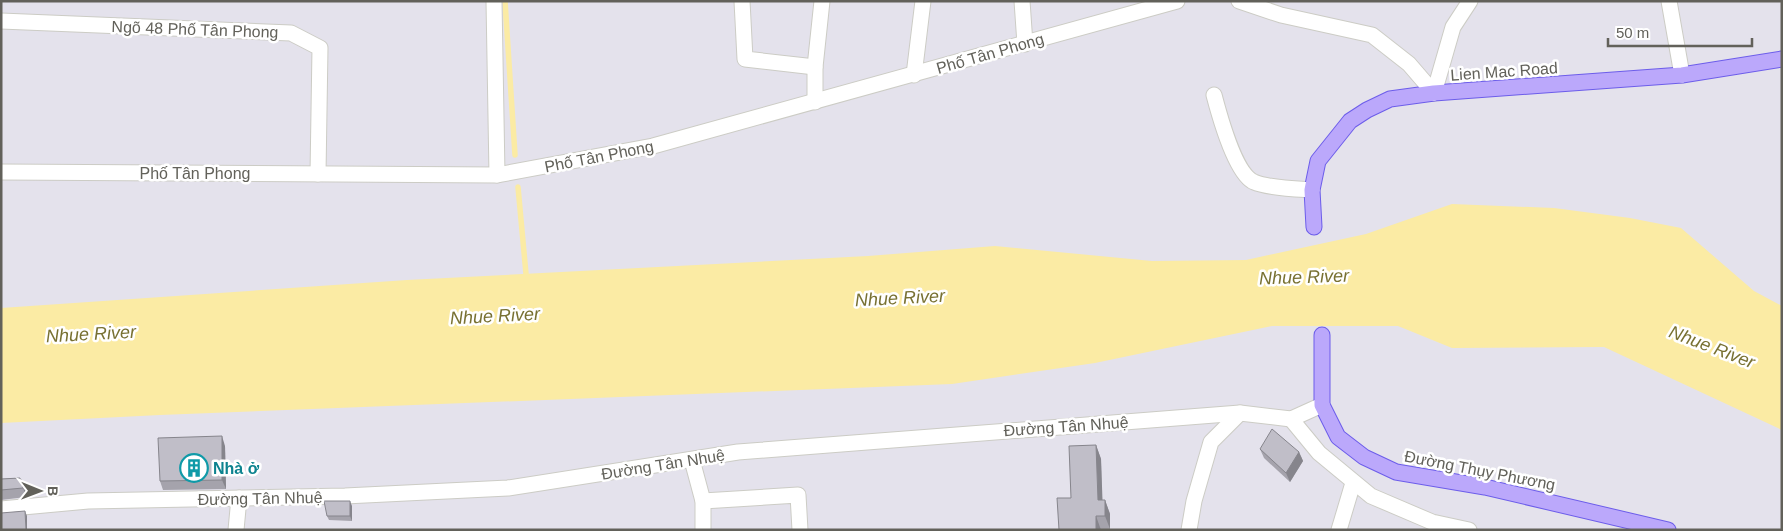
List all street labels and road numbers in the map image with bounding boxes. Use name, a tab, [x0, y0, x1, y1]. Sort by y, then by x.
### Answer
street label: Ngõ 48 Phố Tân Phong	[111, 18, 279, 41]
street label: Phố Tân Phong	[934, 30, 1046, 77]
street label: Lien Mac Road	[1450, 59, 1558, 84]
street label: Phố Tân Phong	[543, 138, 655, 175]
street label: Phố Tân Phong	[140, 165, 250, 182]
street label: Đường Tân Nhuệ	[1003, 414, 1129, 439]
street label: Đường Tân Nhuệ	[600, 446, 726, 483]
street label: Đường Thụy Phương	[1403, 448, 1557, 493]
street label: Đường Tân Nhuệ	[197, 489, 323, 508]

